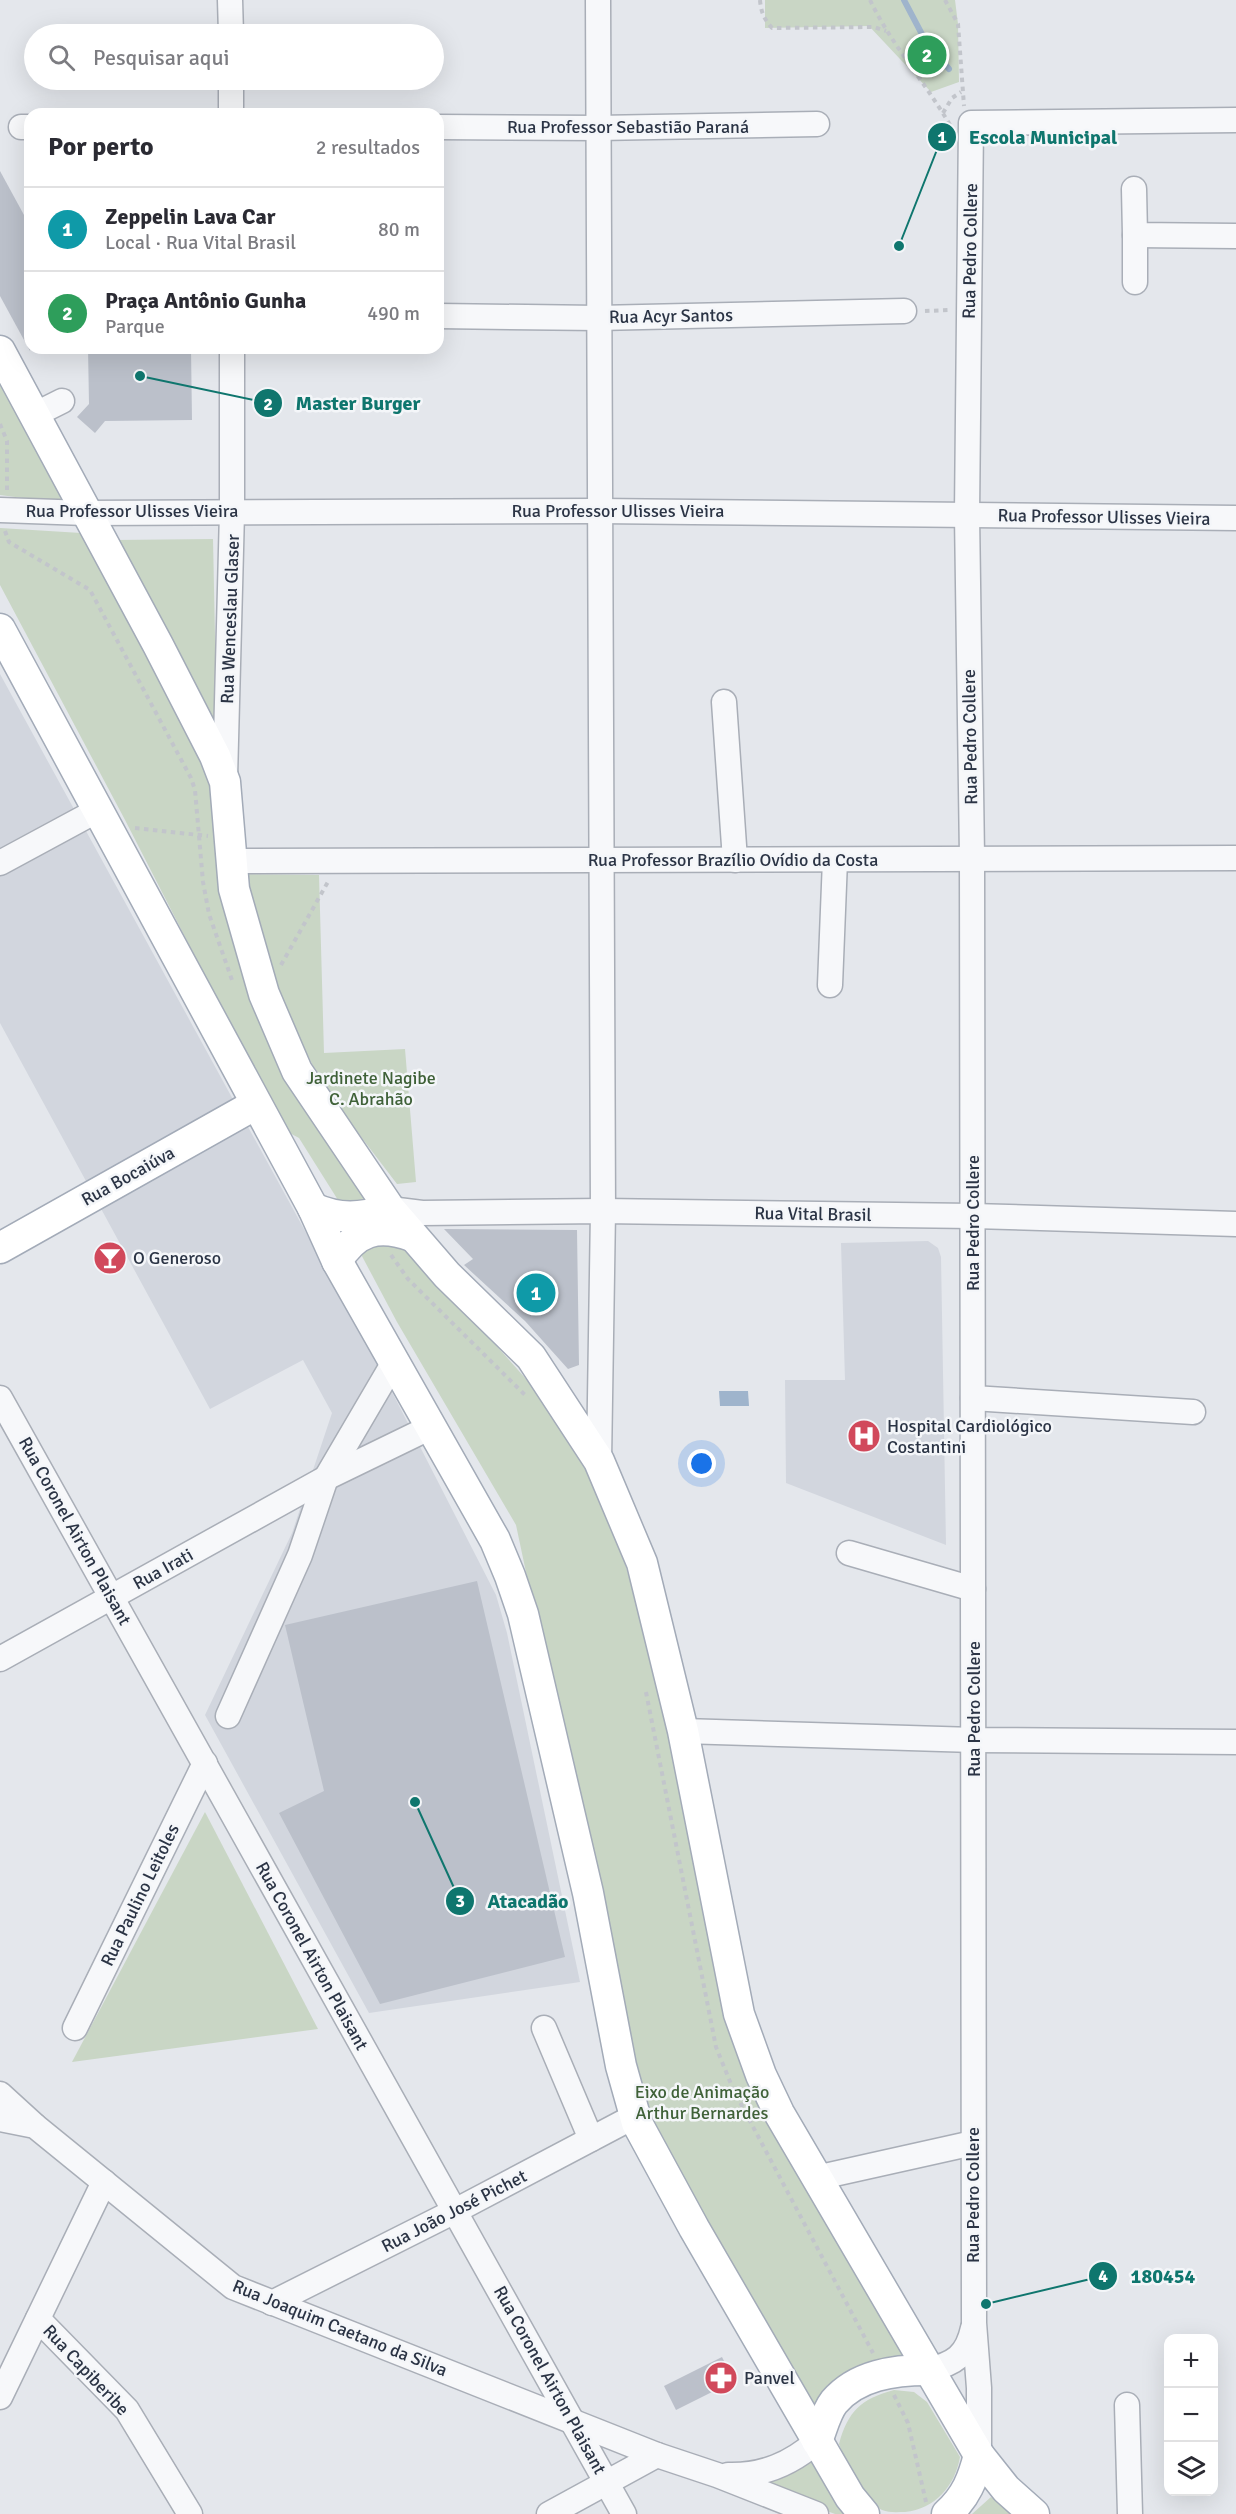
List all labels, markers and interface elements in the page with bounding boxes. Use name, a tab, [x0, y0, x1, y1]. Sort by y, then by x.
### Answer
search box	[24, 24, 444, 90]
pin: 2	[908, 32, 946, 78]
icon: search	[45, 41, 78, 74]
text: Pesquisar aqui	[93, 44, 229, 71]
street label: Rua Professor Sebastião Paraná	[507, 116, 749, 138]
callout: Escola Municipal	[927, 118, 1129, 156]
text: Escola Municipal	[969, 125, 1117, 150]
text: 1	[937, 126, 947, 148]
text: Por perto	[48, 131, 154, 163]
text: 2 resultados	[316, 135, 420, 160]
street label: Rua Pedro Collere	[958, 183, 982, 319]
text: Zeppelin Lava Car	[105, 203, 276, 230]
text: 1	[62, 217, 73, 242]
text: 80 m	[378, 217, 420, 242]
text: Local · Rua Vital Brasil	[105, 230, 296, 255]
text: Praça Antônio Gunha	[105, 287, 306, 314]
text: 2	[62, 301, 73, 326]
text: 490 m	[367, 301, 420, 326]
street label: Rua Acyr Santos	[609, 304, 733, 328]
text: Parque	[105, 314, 165, 339]
callout: Master Burger	[253, 384, 432, 422]
text: Master Burger	[296, 391, 421, 416]
text: 2	[263, 393, 273, 415]
street label: Rua Professor Ulisses Vieira	[26, 500, 238, 522]
street label: Rua Professor Ulisses Vieira	[512, 500, 724, 522]
street label: Rua Professor Ulisses Vieira	[997, 504, 1211, 530]
street label: Rua Wenceslau Glaser	[216, 533, 244, 704]
street label: Rua Pedro Collere	[958, 669, 982, 805]
street label: Rua Professor Brazílio Ovídio da Costa	[588, 849, 878, 871]
park label: Jardinete Nagibe C. Abrahão	[306, 1067, 436, 1110]
street label: Rua Bocaiúva	[78, 1141, 178, 1211]
street label: Rua Pedro Collere	[962, 1155, 984, 1291]
street label: Rua Vital Brasil	[754, 1202, 872, 1226]
bar icon: O Generoso	[92, 1240, 128, 1276]
place label: O Generoso	[133, 1247, 221, 1269]
pin: 1	[516, 1270, 556, 1316]
place label: Hospital Cardiológico Costantini	[887, 1415, 1052, 1458]
hospital icon: Hospital Cardiológico Costantini	[846, 1418, 882, 1454]
street label: Rua Coronel Airton Plaisant	[14, 1433, 136, 1629]
your location	[687, 1449, 716, 1478]
street label: Rua Irati	[129, 1544, 197, 1594]
street label: Rua Pedro Collere	[963, 1641, 985, 1777]
street label: Rua Paulino Leitoles	[96, 1820, 184, 1970]
street label: Rua Coronel Airton Plaisant	[251, 1858, 373, 2054]
callout: Atacadão	[445, 1882, 580, 1920]
text: Atacadão	[487, 1889, 569, 1914]
text: 3	[455, 1890, 465, 1912]
park label: Eixo de Animação Arthur Bernardes	[635, 2081, 769, 2124]
street label: Rua Pedro Collere	[962, 2127, 984, 2263]
street label: Rua João José Pichet	[378, 2165, 530, 2257]
callout: 180454	[1088, 2257, 1207, 2295]
text: 180454	[1131, 2264, 1196, 2289]
text: 4	[1098, 2265, 1108, 2287]
street label: Rua Joaquim Caetano da Silva	[229, 2275, 451, 2381]
street label: Rua Coronel Airton Plaisant	[489, 2282, 611, 2478]
street label: Rua Capiberibe	[38, 2320, 134, 2420]
map controls	[1164, 2334, 1218, 2496]
button: +	[1164, 2334, 1218, 2388]
pharmacy icon: Panvel	[703, 2360, 739, 2396]
place label: Panvel	[744, 2367, 795, 2389]
button: −	[1164, 2388, 1218, 2442]
button: layers	[1164, 2442, 1218, 2496]

